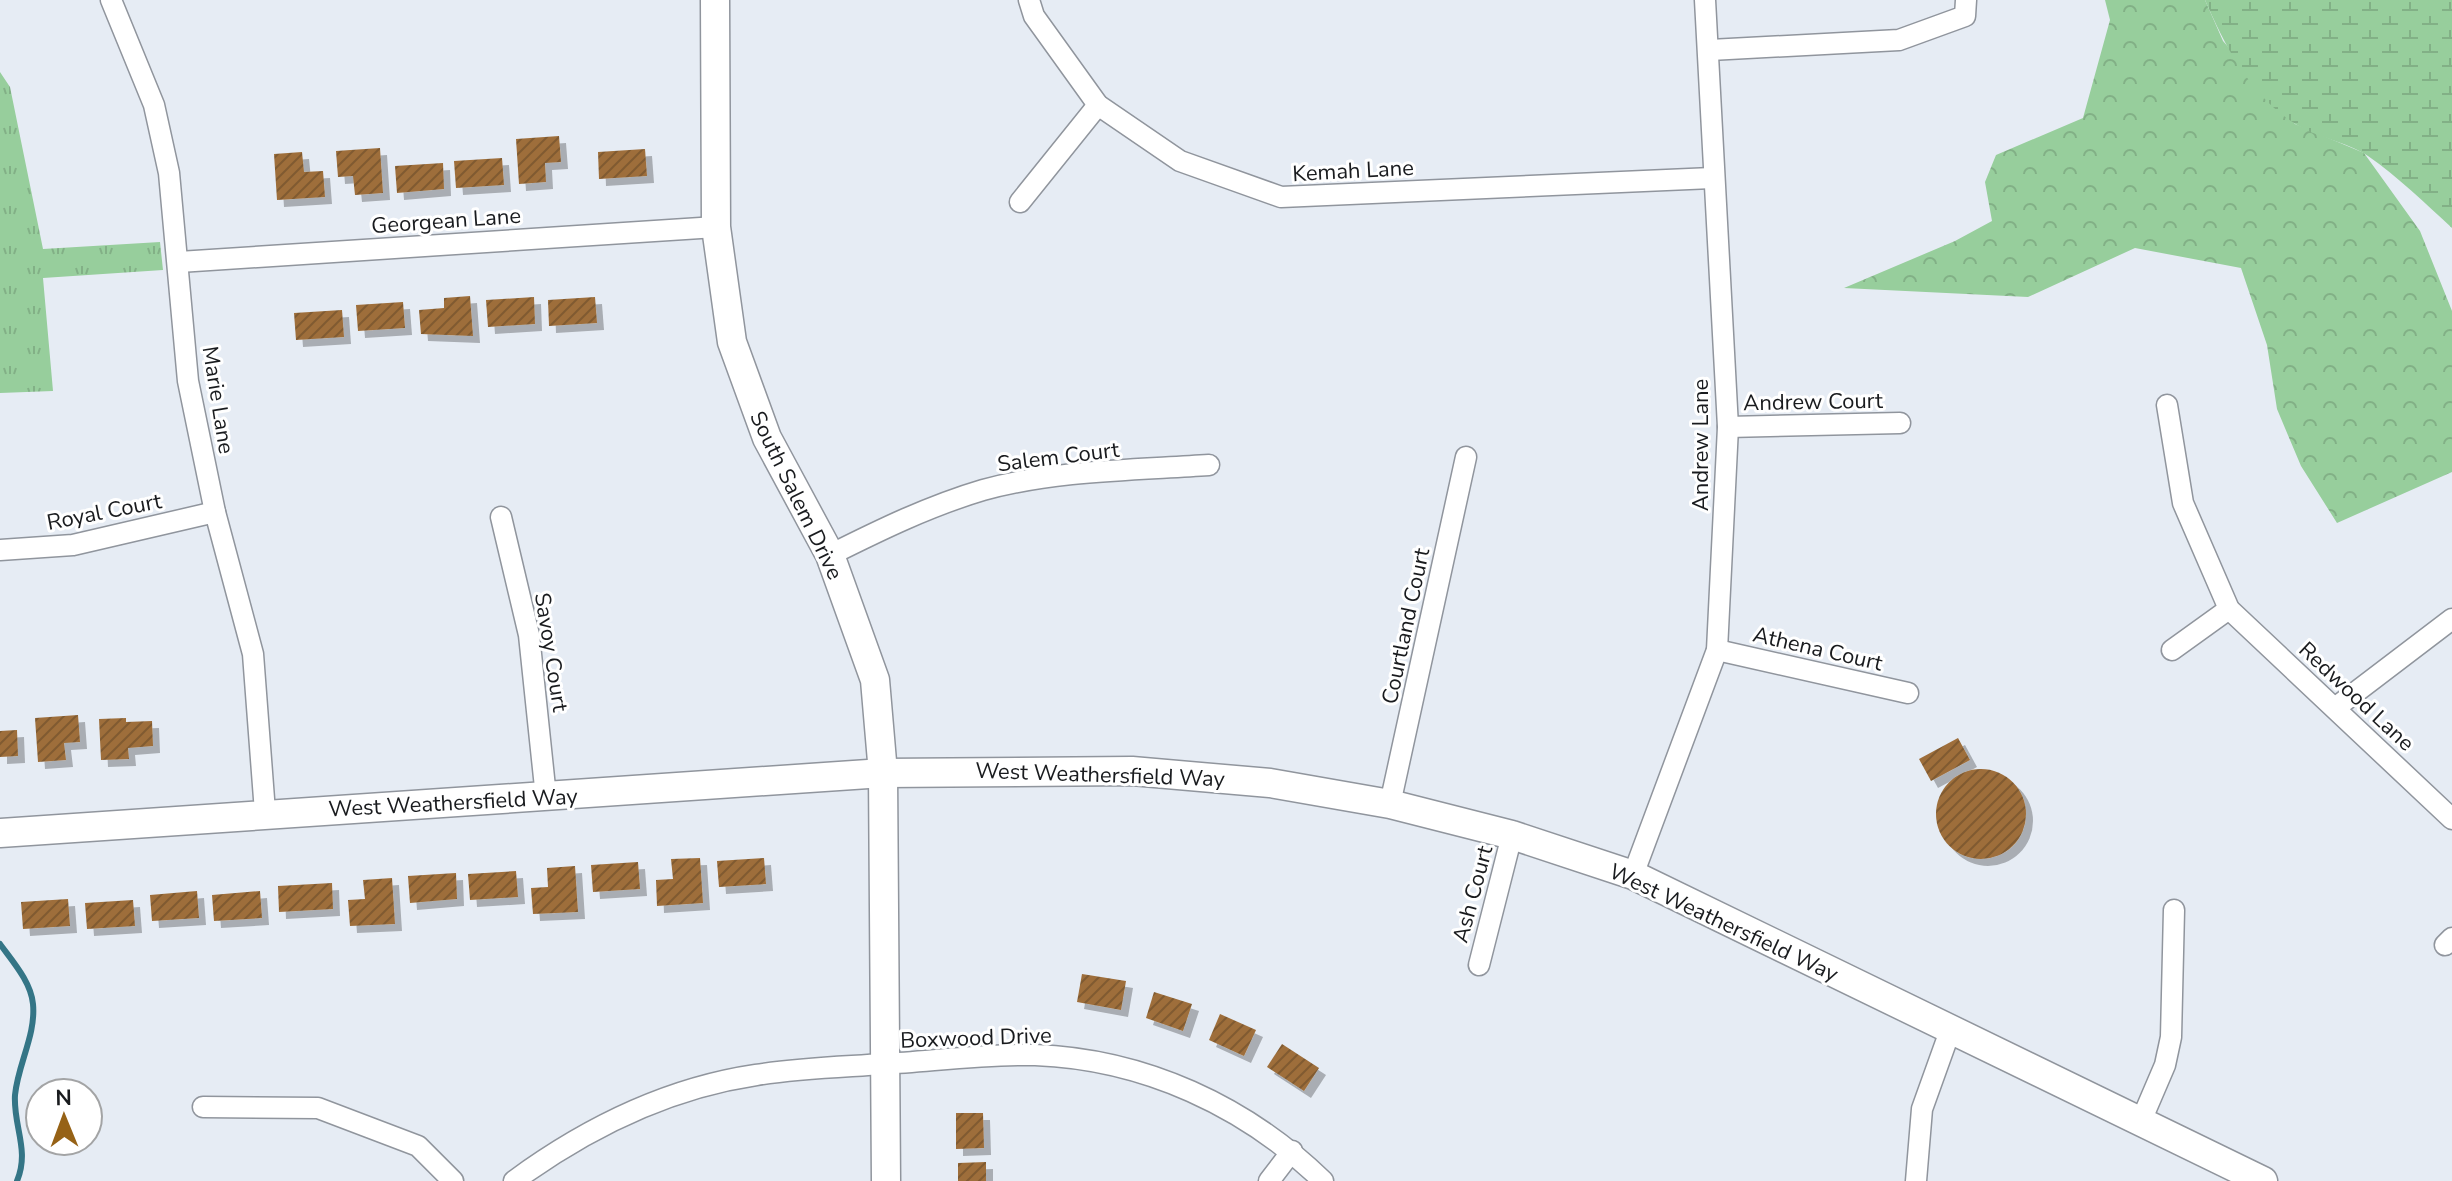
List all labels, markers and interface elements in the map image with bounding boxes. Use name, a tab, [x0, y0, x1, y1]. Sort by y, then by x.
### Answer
street label: Kemah Lane	[1292, 153, 1415, 189]
street label: Georgean Lane	[370, 201, 522, 241]
street label: Marie Lane	[195, 344, 241, 456]
street label: Andrew Lane	[1686, 379, 1716, 511]
street label: Andrew Court	[1743, 386, 1883, 418]
street label: South Salem Drive	[742, 406, 850, 585]
street label: Salem Court	[995, 435, 1121, 479]
street label: Royal Court	[44, 486, 164, 538]
street label: Courtland Court	[1375, 545, 1437, 707]
street label: Savoy Court	[527, 591, 575, 714]
street label: Athena Court	[1750, 619, 1886, 679]
street label: Redwood Lane	[2292, 635, 2421, 758]
street label: West Weathersfield Way	[975, 756, 1226, 794]
street label: West Weathersfield Way	[328, 781, 579, 825]
street label: Ash Court	[1446, 842, 1500, 946]
street label: West Weathersfield Way	[1604, 857, 1844, 990]
street label: Boxwood Drive	[900, 1020, 1052, 1056]
north arrow	[24, 1077, 104, 1157]
text: N	[55, 1083, 72, 1113]

